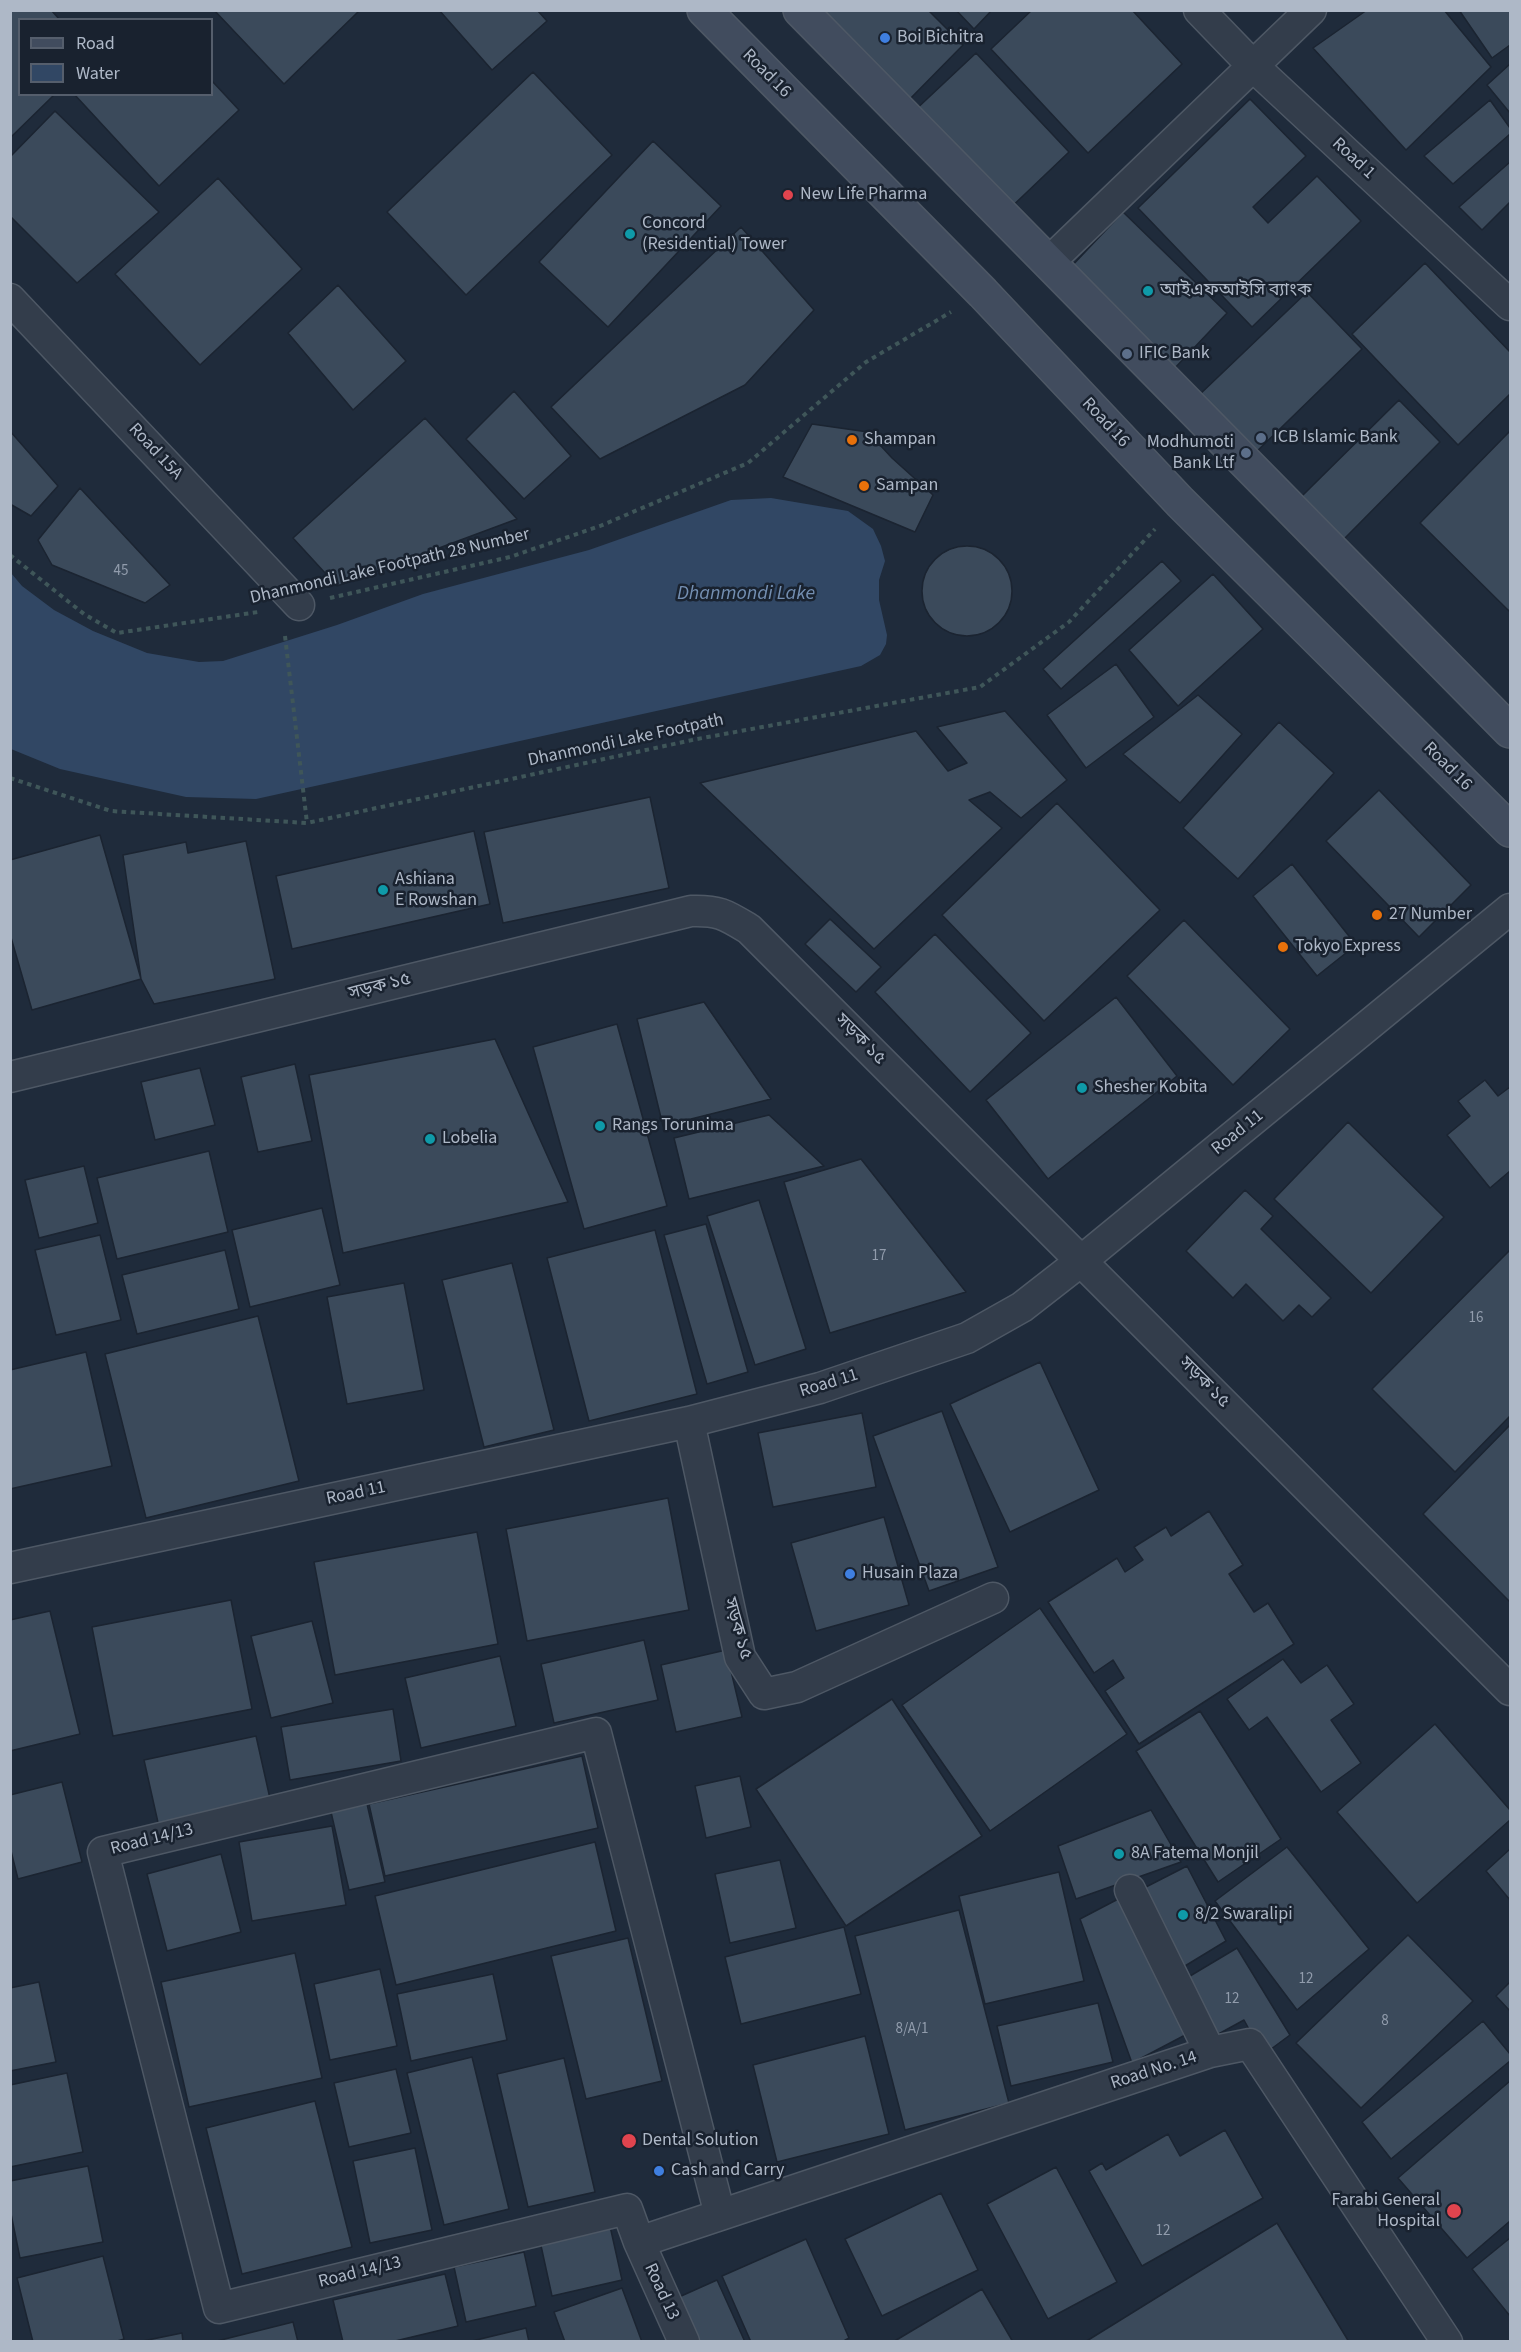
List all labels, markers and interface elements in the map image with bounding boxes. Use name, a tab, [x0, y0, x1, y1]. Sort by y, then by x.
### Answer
legend	[18, 18, 213, 96]
place label: Boi Bichitra	[897, 27, 984, 49]
text: Road	[76, 31, 115, 56]
marker: Boi Bichitra	[878, 31, 892, 45]
street label: Road 16	[737, 45, 795, 103]
text: Water	[76, 61, 120, 86]
street label: Road 1	[1327, 134, 1379, 184]
place label: New Life Pharma	[800, 184, 927, 206]
marker: New Life Pharma	[781, 188, 795, 202]
place label: Concord (Residential) Tower	[642, 213, 787, 256]
marker: Concord (Residential) Tower	[623, 227, 637, 241]
place label: আইএফআইসি ব্যাংক	[1160, 280, 1311, 302]
marker: আইএফআইসি ব্যাংক	[1141, 284, 1155, 298]
place label: IFIC Bank	[1139, 343, 1210, 365]
marker: IFIC Bank	[1120, 347, 1134, 361]
street label: Road 16	[1077, 394, 1133, 452]
street label: Road 15A	[123, 419, 187, 485]
place label: ICB Islamic Bank	[1273, 427, 1398, 449]
place label: Shampan	[864, 429, 936, 451]
marker: ICB Islamic Bank	[1254, 431, 1268, 445]
place label: Modhumoti Bank Ltf	[1147, 432, 1234, 474]
marker: Shampan	[845, 433, 859, 447]
marker: Modhumoti Bank Ltf	[1239, 446, 1253, 460]
place label: Sampan	[876, 475, 938, 497]
marker: Sampan	[857, 479, 871, 493]
street label: Dhanmondi Lake Footpath 28 Number	[248, 524, 532, 610]
house number: 45	[114, 563, 128, 581]
water label: Dhanmondi Lake	[677, 583, 815, 607]
street label: Dhanmondi Lake Footpath	[526, 710, 726, 772]
street label: Road 16	[1418, 738, 1476, 796]
place label: Ashiana E Rowshan	[395, 869, 477, 912]
marker: Ashiana E Rowshan	[376, 883, 390, 897]
place label: 27 Number	[1389, 904, 1472, 926]
marker: 27 Number	[1370, 908, 1384, 922]
place label: Tokyo Express	[1295, 936, 1401, 958]
marker: Tokyo Express	[1276, 940, 1290, 954]
street label: সড়ক ১৫	[347, 969, 413, 1005]
street label: সড়ক ১৫	[830, 1010, 890, 1070]
place label: Shesher Kobita	[1094, 1077, 1208, 1099]
marker: Shesher Kobita	[1075, 1081, 1089, 1095]
street label: Road 11	[1208, 1106, 1268, 1160]
place label: Rangs Torunima	[612, 1115, 734, 1137]
marker: Rangs Torunima	[593, 1119, 607, 1133]
place label: Lobelia	[442, 1128, 497, 1150]
marker: Lobelia	[423, 1132, 437, 1146]
house number: 17	[872, 1248, 886, 1266]
house number: 16	[1469, 1310, 1483, 1328]
street label: সড়ক ১৫	[1174, 1353, 1234, 1413]
street label: Road 11	[797, 1365, 861, 1403]
street label: Road 11	[324, 1477, 388, 1511]
place label: Husain Plaza	[862, 1563, 958, 1585]
marker: Husain Plaza	[843, 1567, 857, 1581]
street label: সড়ক ১৫	[718, 1596, 756, 1662]
street label: Road 14/13	[108, 1819, 196, 1861]
place label: 8A Fatema Monjil	[1131, 1843, 1259, 1865]
marker: 8A Fatema Monjil	[1112, 1847, 1126, 1861]
place label: 8/2 Swaralipi	[1195, 1904, 1293, 1926]
marker: 8/2 Swaralipi	[1176, 1908, 1190, 1922]
house number: 12	[1299, 1971, 1313, 1989]
house number: 12	[1225, 1991, 1239, 2009]
house number: 8	[1381, 2013, 1389, 2031]
house number: 8/A/1	[896, 2021, 928, 2039]
street label: Road No. 14	[1108, 2047, 1200, 2095]
place label: Dental Solution	[642, 2130, 759, 2152]
marker: Dental Solution	[620, 2132, 638, 2150]
place label: Cash and Carry	[671, 2160, 784, 2182]
marker: Cash and Carry	[652, 2164, 666, 2178]
place label: Farabi General Hospital	[1331, 2190, 1440, 2232]
marker: Farabi General Hospital	[1445, 2202, 1463, 2220]
house number: 12	[1156, 2223, 1170, 2241]
street label: Road 14/13	[316, 2252, 404, 2294]
street label: Road 13	[639, 2260, 683, 2324]

